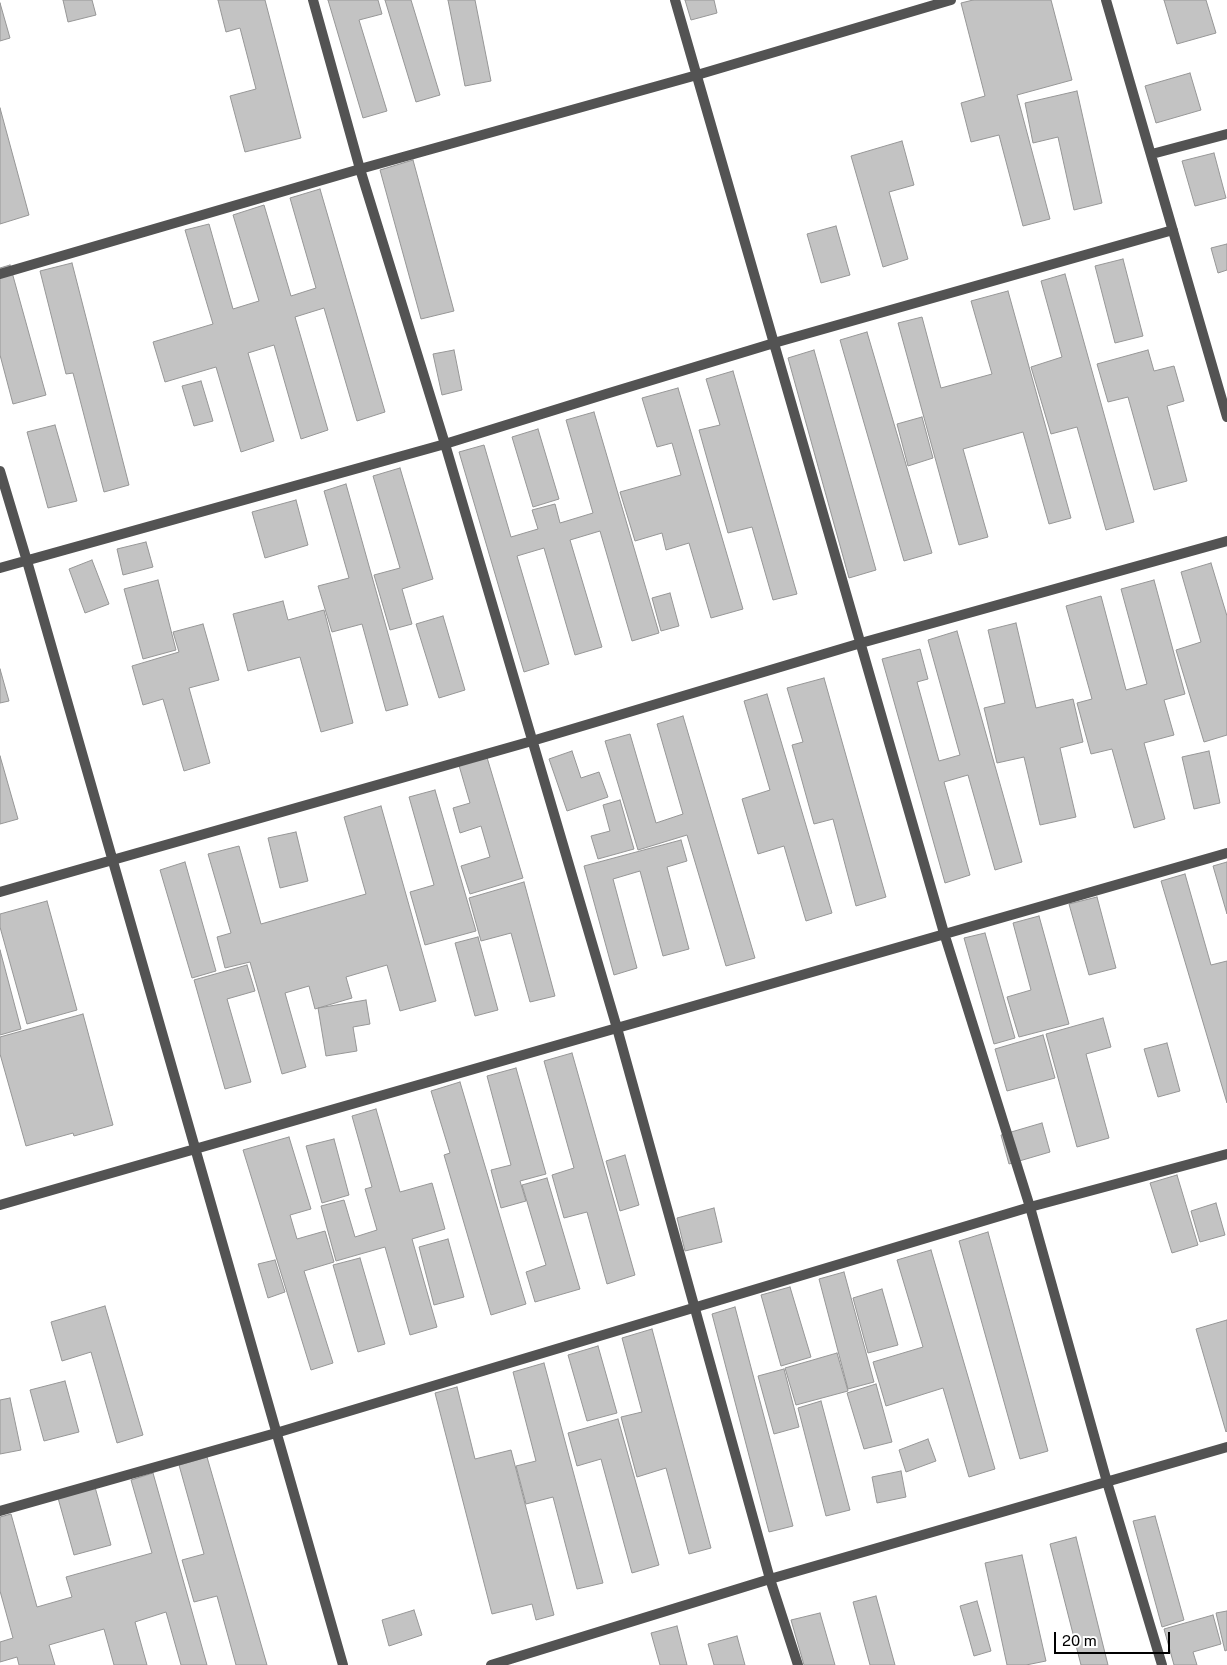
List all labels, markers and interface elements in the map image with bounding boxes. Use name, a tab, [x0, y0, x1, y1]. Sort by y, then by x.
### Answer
scale bar	[1057, 1622, 1173, 1654]
text: 20 m	[1062, 1632, 1097, 1649]

